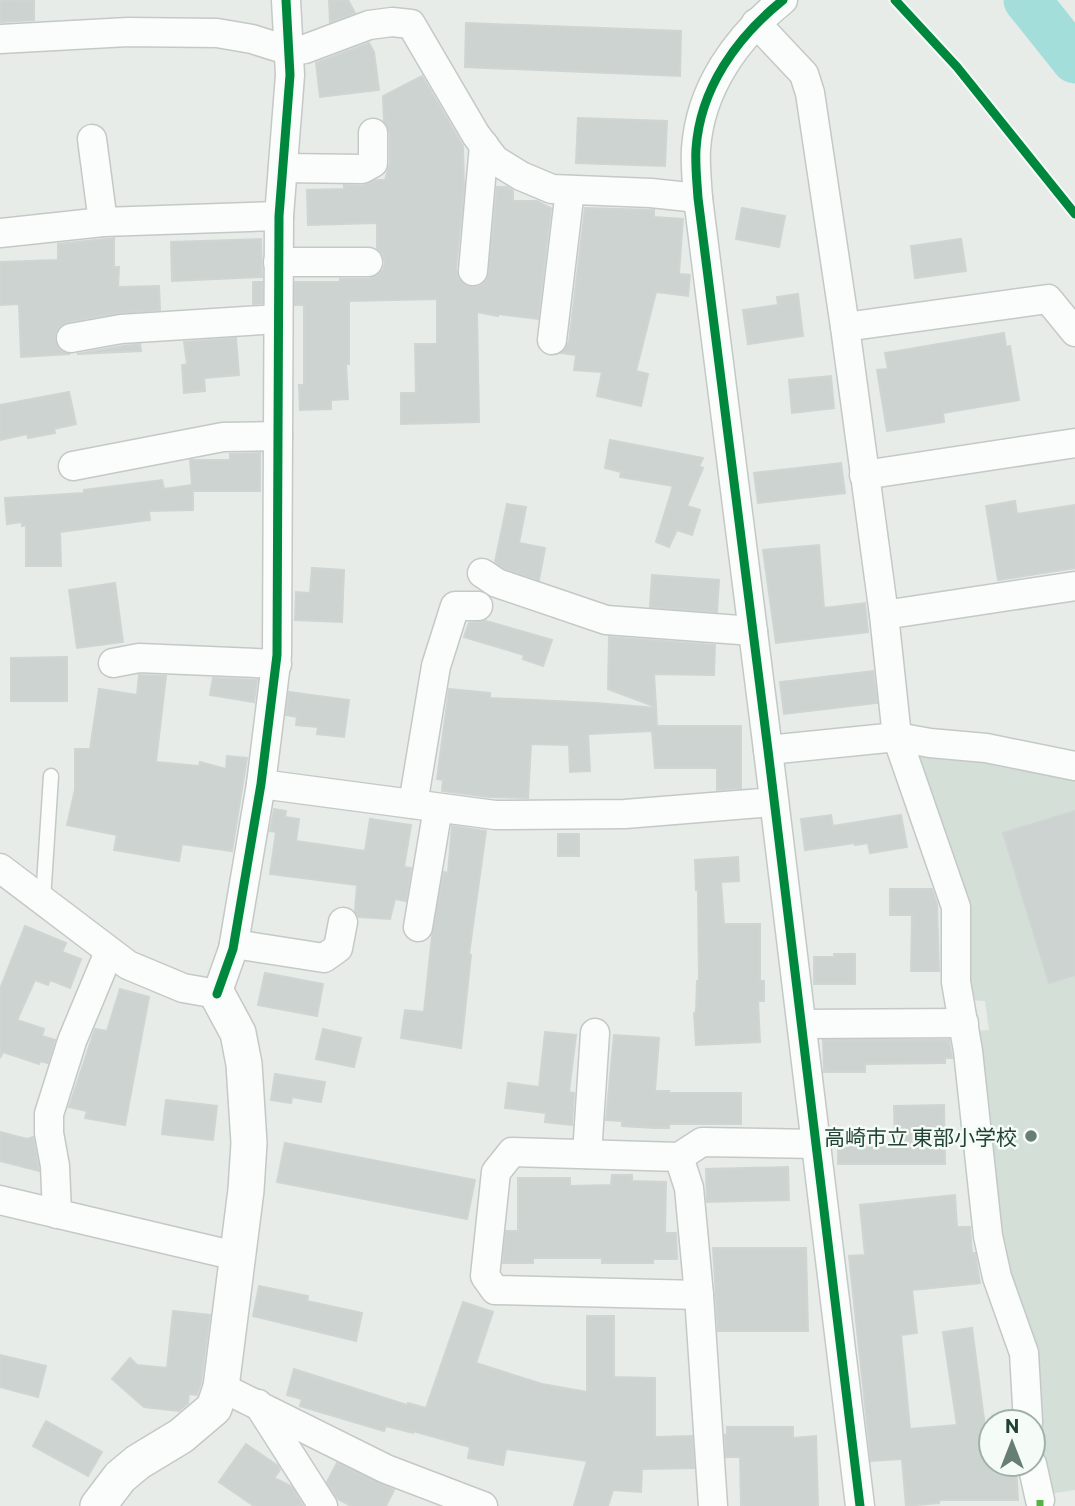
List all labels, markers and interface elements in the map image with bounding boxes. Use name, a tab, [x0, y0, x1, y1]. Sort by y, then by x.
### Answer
place label: 高崎市立 東部小学校	[824, 1124, 1017, 1149]
marker: 高崎市立 東部小学校	[1023, 1128, 1039, 1144]
north arrow	[977, 1408, 1047, 1478]
text: N	[1005, 1414, 1019, 1437]

